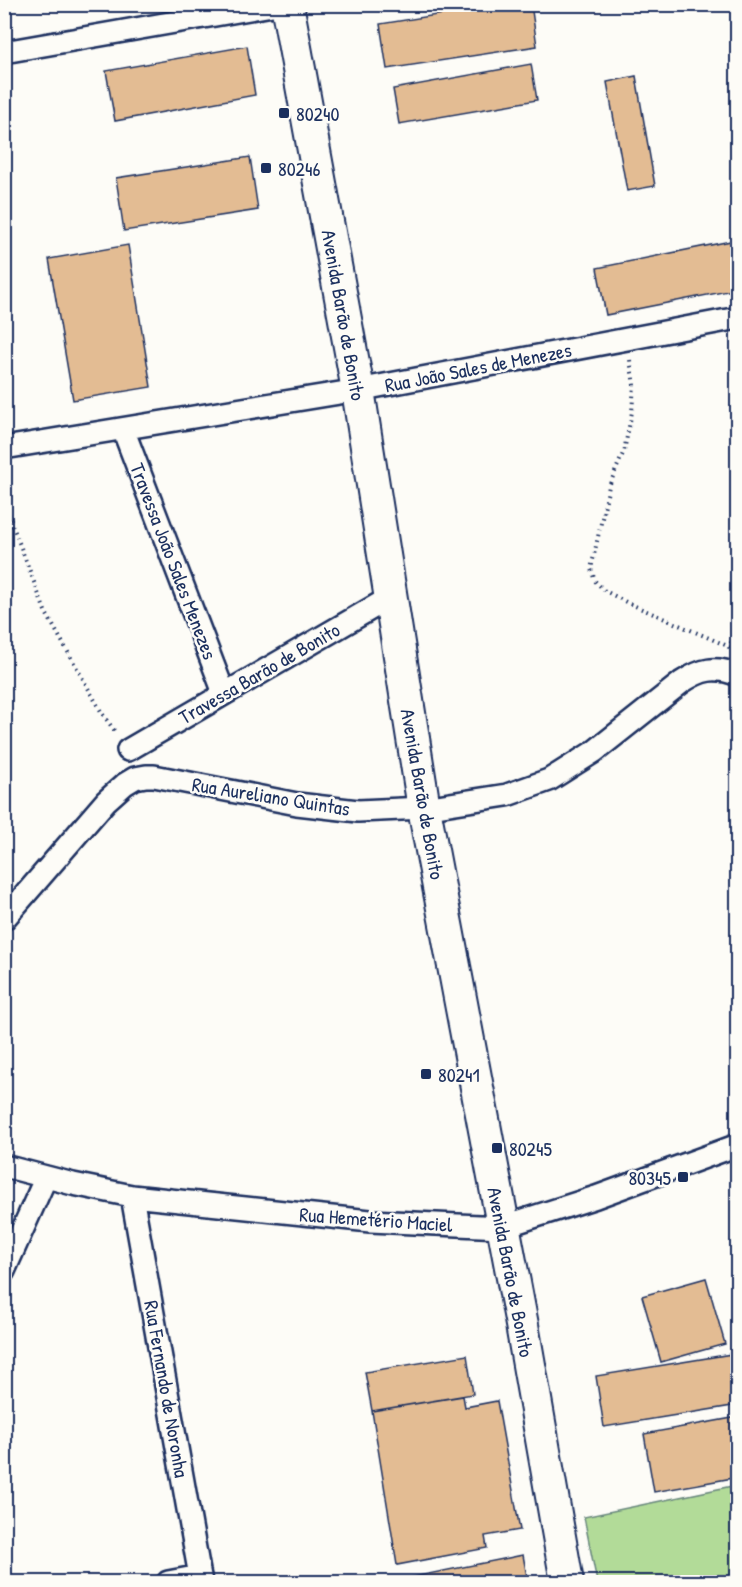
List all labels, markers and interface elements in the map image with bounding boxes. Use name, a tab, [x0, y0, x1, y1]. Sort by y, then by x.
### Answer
place label: 80240	[296, 100, 339, 127]
marker: 80240	[277, 106, 291, 120]
place label: 80246	[278, 155, 320, 182]
marker: 80246	[259, 161, 273, 175]
street label: Avenida Barão de Bonito	[316, 228, 372, 402]
street label: Rua João Sales de Menezes	[382, 336, 574, 398]
street label: Travessa João Sales Menezes	[124, 459, 224, 663]
street label: Travessa Barão de Bonito	[173, 616, 345, 730]
street label: Avenida Barão de Bonito	[395, 707, 451, 881]
street label: Rua Aureliano Quintas	[190, 770, 352, 822]
place label: 80241	[438, 1061, 480, 1088]
marker: 80241	[419, 1067, 433, 1081]
place label: 80245	[509, 1135, 552, 1162]
marker: 80245	[490, 1141, 504, 1155]
place label: 80345	[628, 1164, 672, 1191]
marker: 80345	[676, 1170, 690, 1184]
street label: Avenida Barão de Bonito	[481, 1185, 541, 1359]
street label: Rua Hemetério Maciel	[299, 1200, 454, 1238]
street label: Rua Fernando de Noronha	[138, 1298, 196, 1480]

